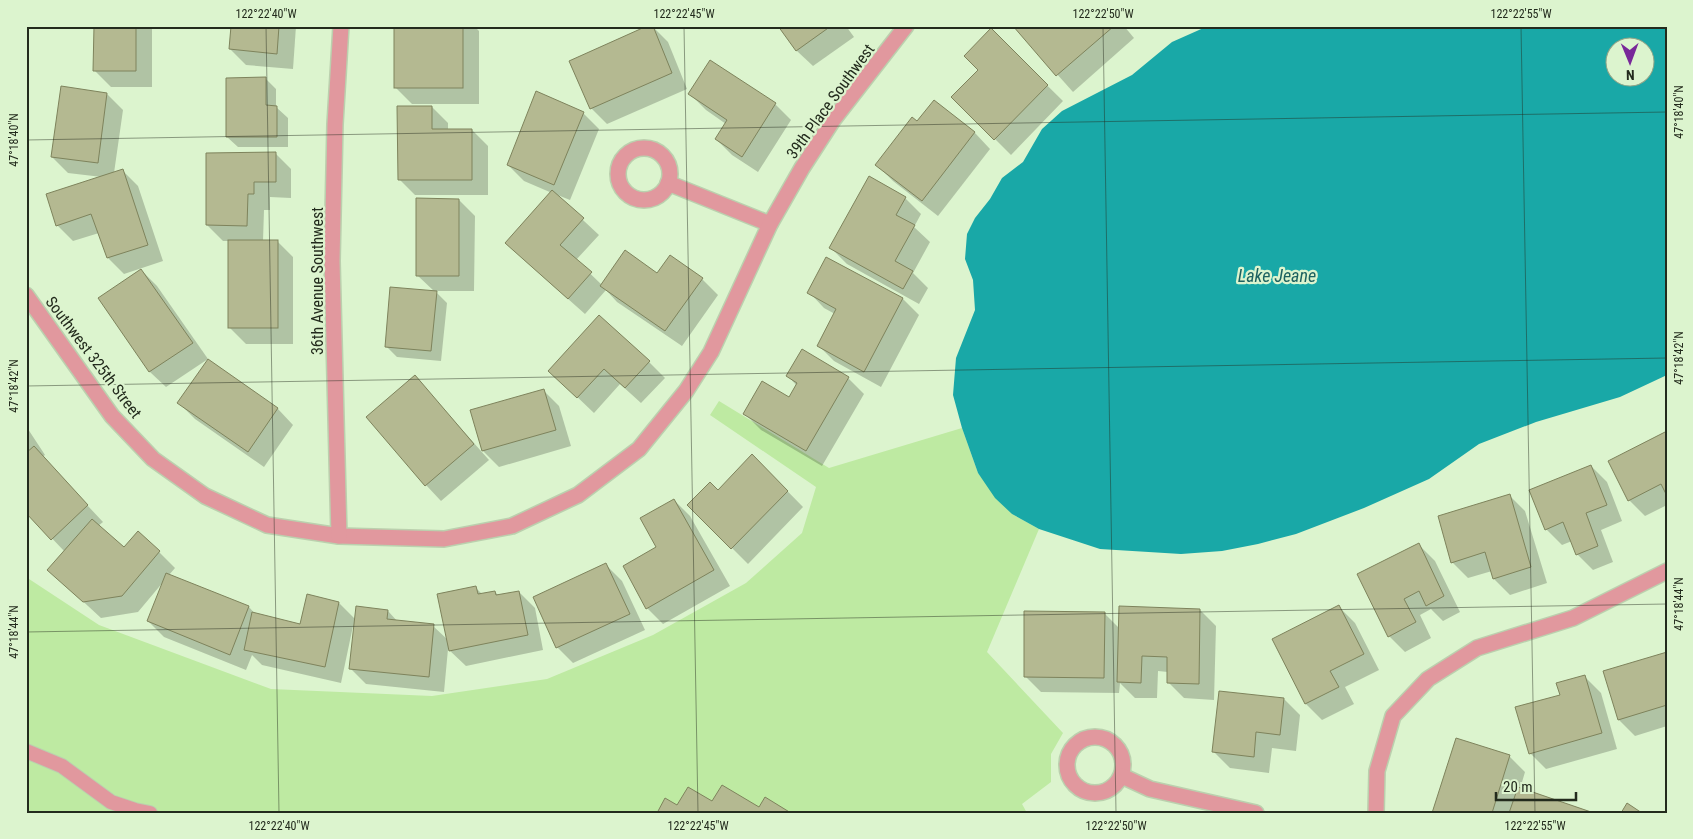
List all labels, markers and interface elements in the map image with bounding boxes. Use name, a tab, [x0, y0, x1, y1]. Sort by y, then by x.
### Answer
text: 122°22'40"W	[235, 7, 297, 21]
text: 122°22'45"W	[653, 7, 715, 21]
text: 122°22'50"W	[1072, 7, 1134, 21]
text: 122°22'55"W	[1490, 7, 1552, 21]
north arrow	[1606, 38, 1656, 88]
street label: 39th Place Southwest	[782, 40, 879, 162]
text: N	[1626, 67, 1635, 83]
text: 47°18'40"N	[1672, 85, 1686, 139]
text: 47°18'40"N	[7, 113, 21, 167]
street label: 36th Avenue Southwest	[308, 207, 327, 355]
water label: Lake Jeane	[1238, 265, 1316, 286]
street label: Southwest 325th Street	[42, 293, 146, 422]
text: 47°18'42"N	[1672, 331, 1686, 385]
text: 47°18'42"N	[7, 359, 21, 413]
text: 47°18'44"N	[1672, 577, 1686, 631]
text: 47°18'44"N	[7, 605, 21, 659]
scale bar	[1496, 769, 1576, 801]
text: 20 m	[1503, 778, 1533, 796]
text: 122°22'40"W	[248, 819, 310, 833]
text: 122°22'45"W	[667, 819, 729, 833]
text: 122°22'50"W	[1085, 819, 1147, 833]
text: 122°22'55"W	[1504, 819, 1566, 833]

